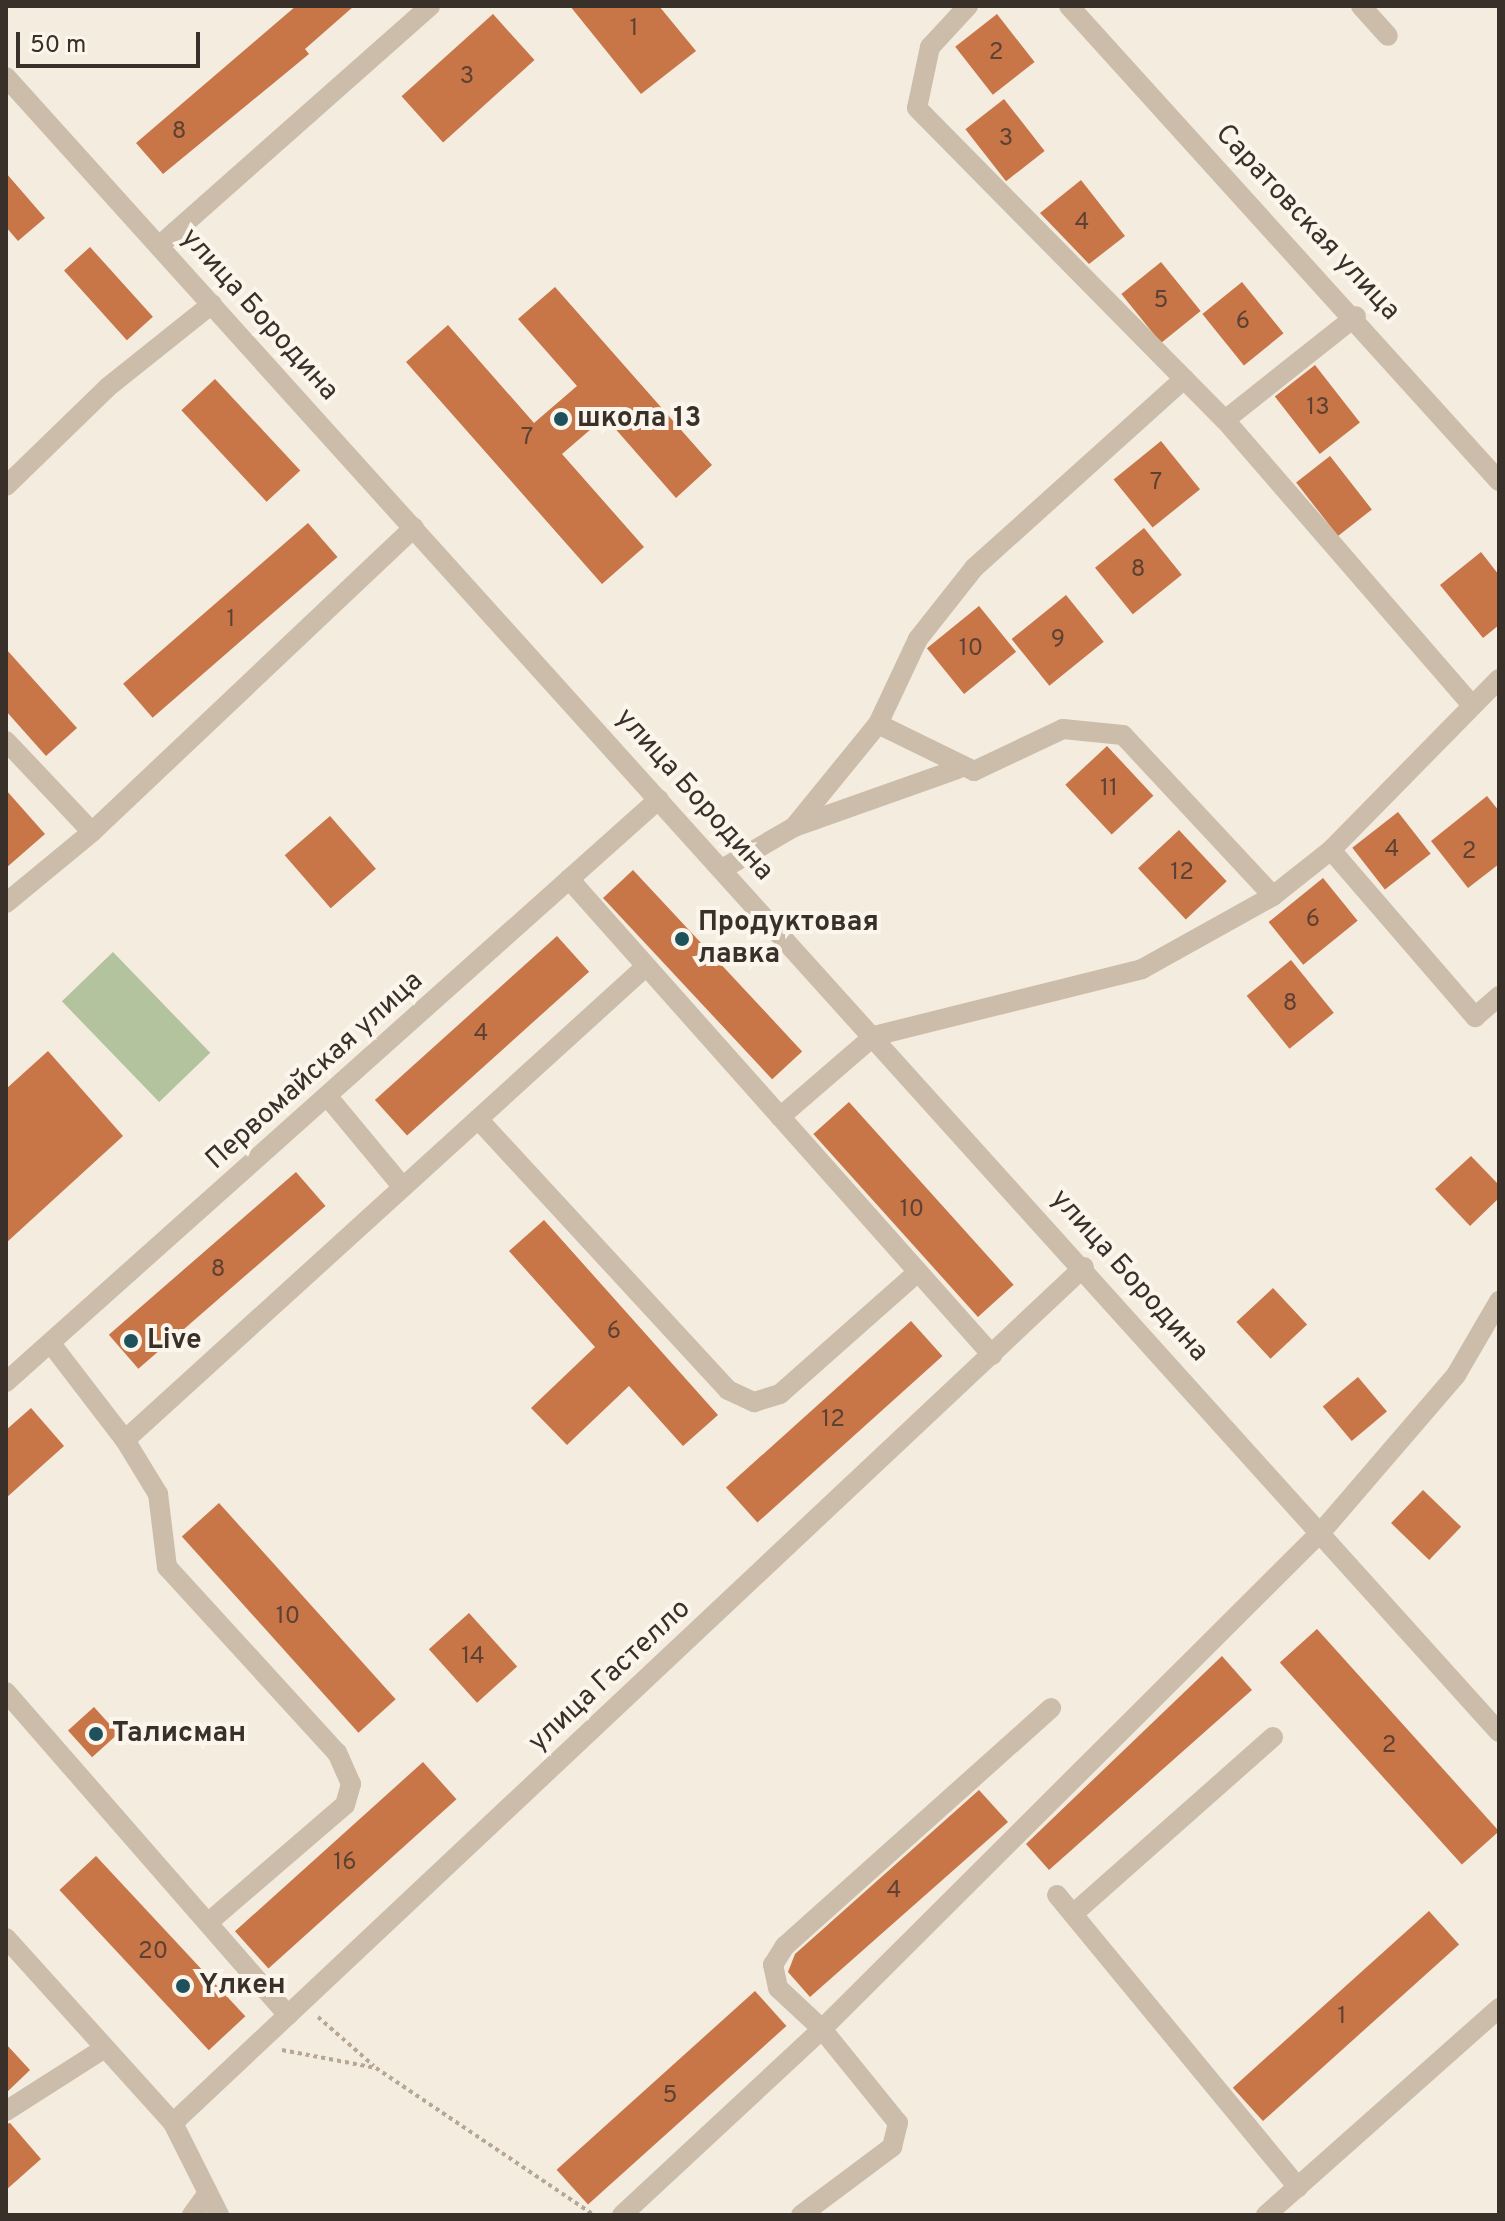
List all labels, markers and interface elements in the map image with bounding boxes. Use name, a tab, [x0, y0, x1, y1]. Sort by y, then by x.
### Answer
scale bar	[20, 16, 204, 66]
house number: 1	[630, 16, 638, 44]
text: 50 m	[30, 31, 86, 61]
house number: 2	[989, 40, 1003, 68]
house number: 3	[460, 64, 474, 92]
street label: Саратовская улица	[1207, 118, 1407, 328]
house number: 8	[172, 119, 186, 147]
house number: 3	[999, 126, 1013, 154]
house number: 4	[1075, 210, 1089, 238]
street label: улица Бородина	[173, 222, 345, 408]
house number: 5	[1154, 288, 1168, 316]
house number: 6	[1236, 309, 1250, 337]
house number: 13	[1306, 395, 1330, 423]
place label: школа 13	[577, 402, 701, 436]
marker: школа 13	[552, 410, 570, 428]
house number: 7	[521, 425, 533, 453]
house number: 7	[1150, 470, 1162, 498]
house number: 8	[1131, 557, 1145, 585]
house number: 1	[227, 607, 235, 635]
house number: 9	[1051, 627, 1065, 655]
house number: 10	[959, 636, 983, 664]
street label: улица Бородина	[608, 702, 780, 888]
house number: 11	[1100, 776, 1118, 804]
house number: 4	[1385, 837, 1399, 865]
house number: 2	[1462, 839, 1476, 867]
house number: 12	[1170, 860, 1194, 888]
place label: Продуктовая лавка	[698, 906, 879, 972]
house number: 6	[1306, 907, 1320, 935]
marker: Продуктовая лавка	[673, 930, 691, 948]
street label: Первомайская улица	[200, 965, 430, 1177]
house number: 8	[1283, 991, 1297, 1019]
house number: 4	[474, 1021, 488, 1049]
street label: улица Бородина	[1043, 1183, 1215, 1369]
house number: 10	[900, 1197, 924, 1225]
house number: 8	[211, 1257, 225, 1285]
house number: 6	[607, 1319, 621, 1347]
place label: Live	[147, 1324, 202, 1358]
marker: Live	[122, 1332, 140, 1350]
house number: 12	[821, 1407, 845, 1435]
street label: улица Гастелло	[522, 1592, 698, 1760]
house number: 10	[276, 1604, 300, 1632]
house number: 14	[461, 1644, 485, 1672]
place label: Талисман	[112, 1717, 246, 1751]
marker: Талисман	[87, 1725, 105, 1743]
house number: 2	[1382, 1733, 1396, 1761]
house number: 16	[333, 1850, 357, 1878]
house number: 4	[887, 1878, 901, 1906]
house number: 20	[138, 1939, 168, 1967]
place label: Yлкен	[199, 1969, 286, 2003]
marker: Yлкен	[174, 1977, 192, 1995]
house number: 1	[1338, 2004, 1346, 2032]
house number: 5	[663, 2083, 677, 2111]

